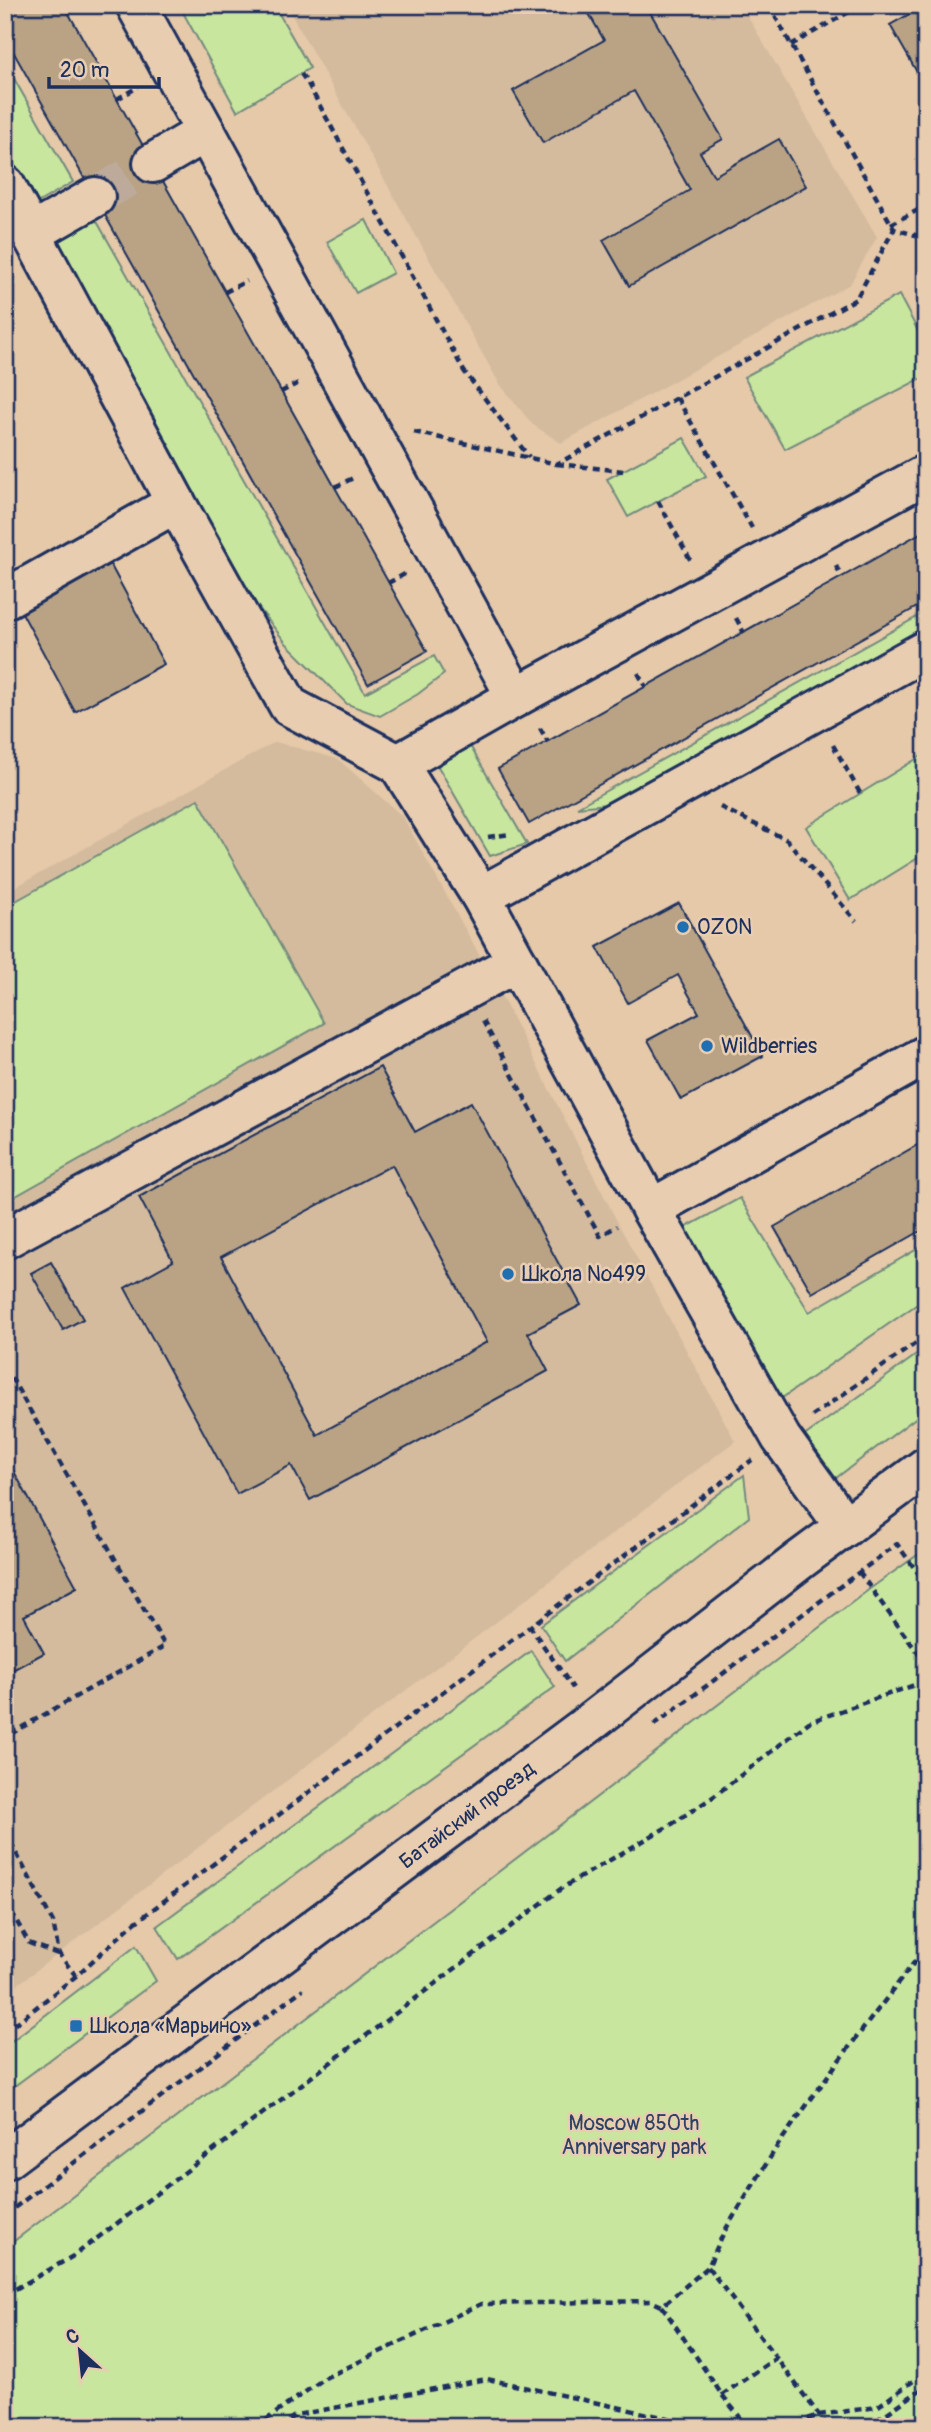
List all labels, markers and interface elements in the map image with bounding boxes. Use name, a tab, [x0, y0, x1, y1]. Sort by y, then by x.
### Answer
scale bar	[49, 46, 159, 90]
text: 20 m	[60, 57, 109, 84]
place label: OZON	[697, 914, 752, 941]
marker: OZON	[675, 919, 691, 935]
place label: Wildberries	[721, 1033, 818, 1060]
marker: Wildberries	[699, 1038, 715, 1054]
place label: Школа №499	[522, 1261, 646, 1288]
marker: Школа №499	[500, 1266, 516, 1282]
street label: Батайский проезд	[394, 1755, 541, 1875]
place label: Школа «Марьино»	[90, 2013, 252, 2040]
marker: Школа «Марьино»	[68, 2018, 84, 2034]
park label: Moscow 850th Anniversary park	[561, 2110, 707, 2161]
north arrow	[46, 2316, 116, 2386]
text: С	[62, 2323, 84, 2350]

